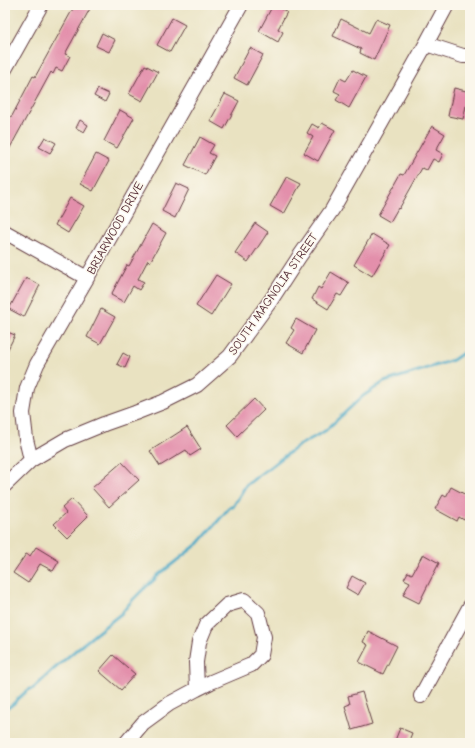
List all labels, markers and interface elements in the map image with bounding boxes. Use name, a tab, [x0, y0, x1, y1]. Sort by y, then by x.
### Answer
street label: BRIARWOOD DRIVE	[84, 179, 146, 277]
street label: SOUTH MAGNOLIA STREET	[226, 230, 321, 358]

